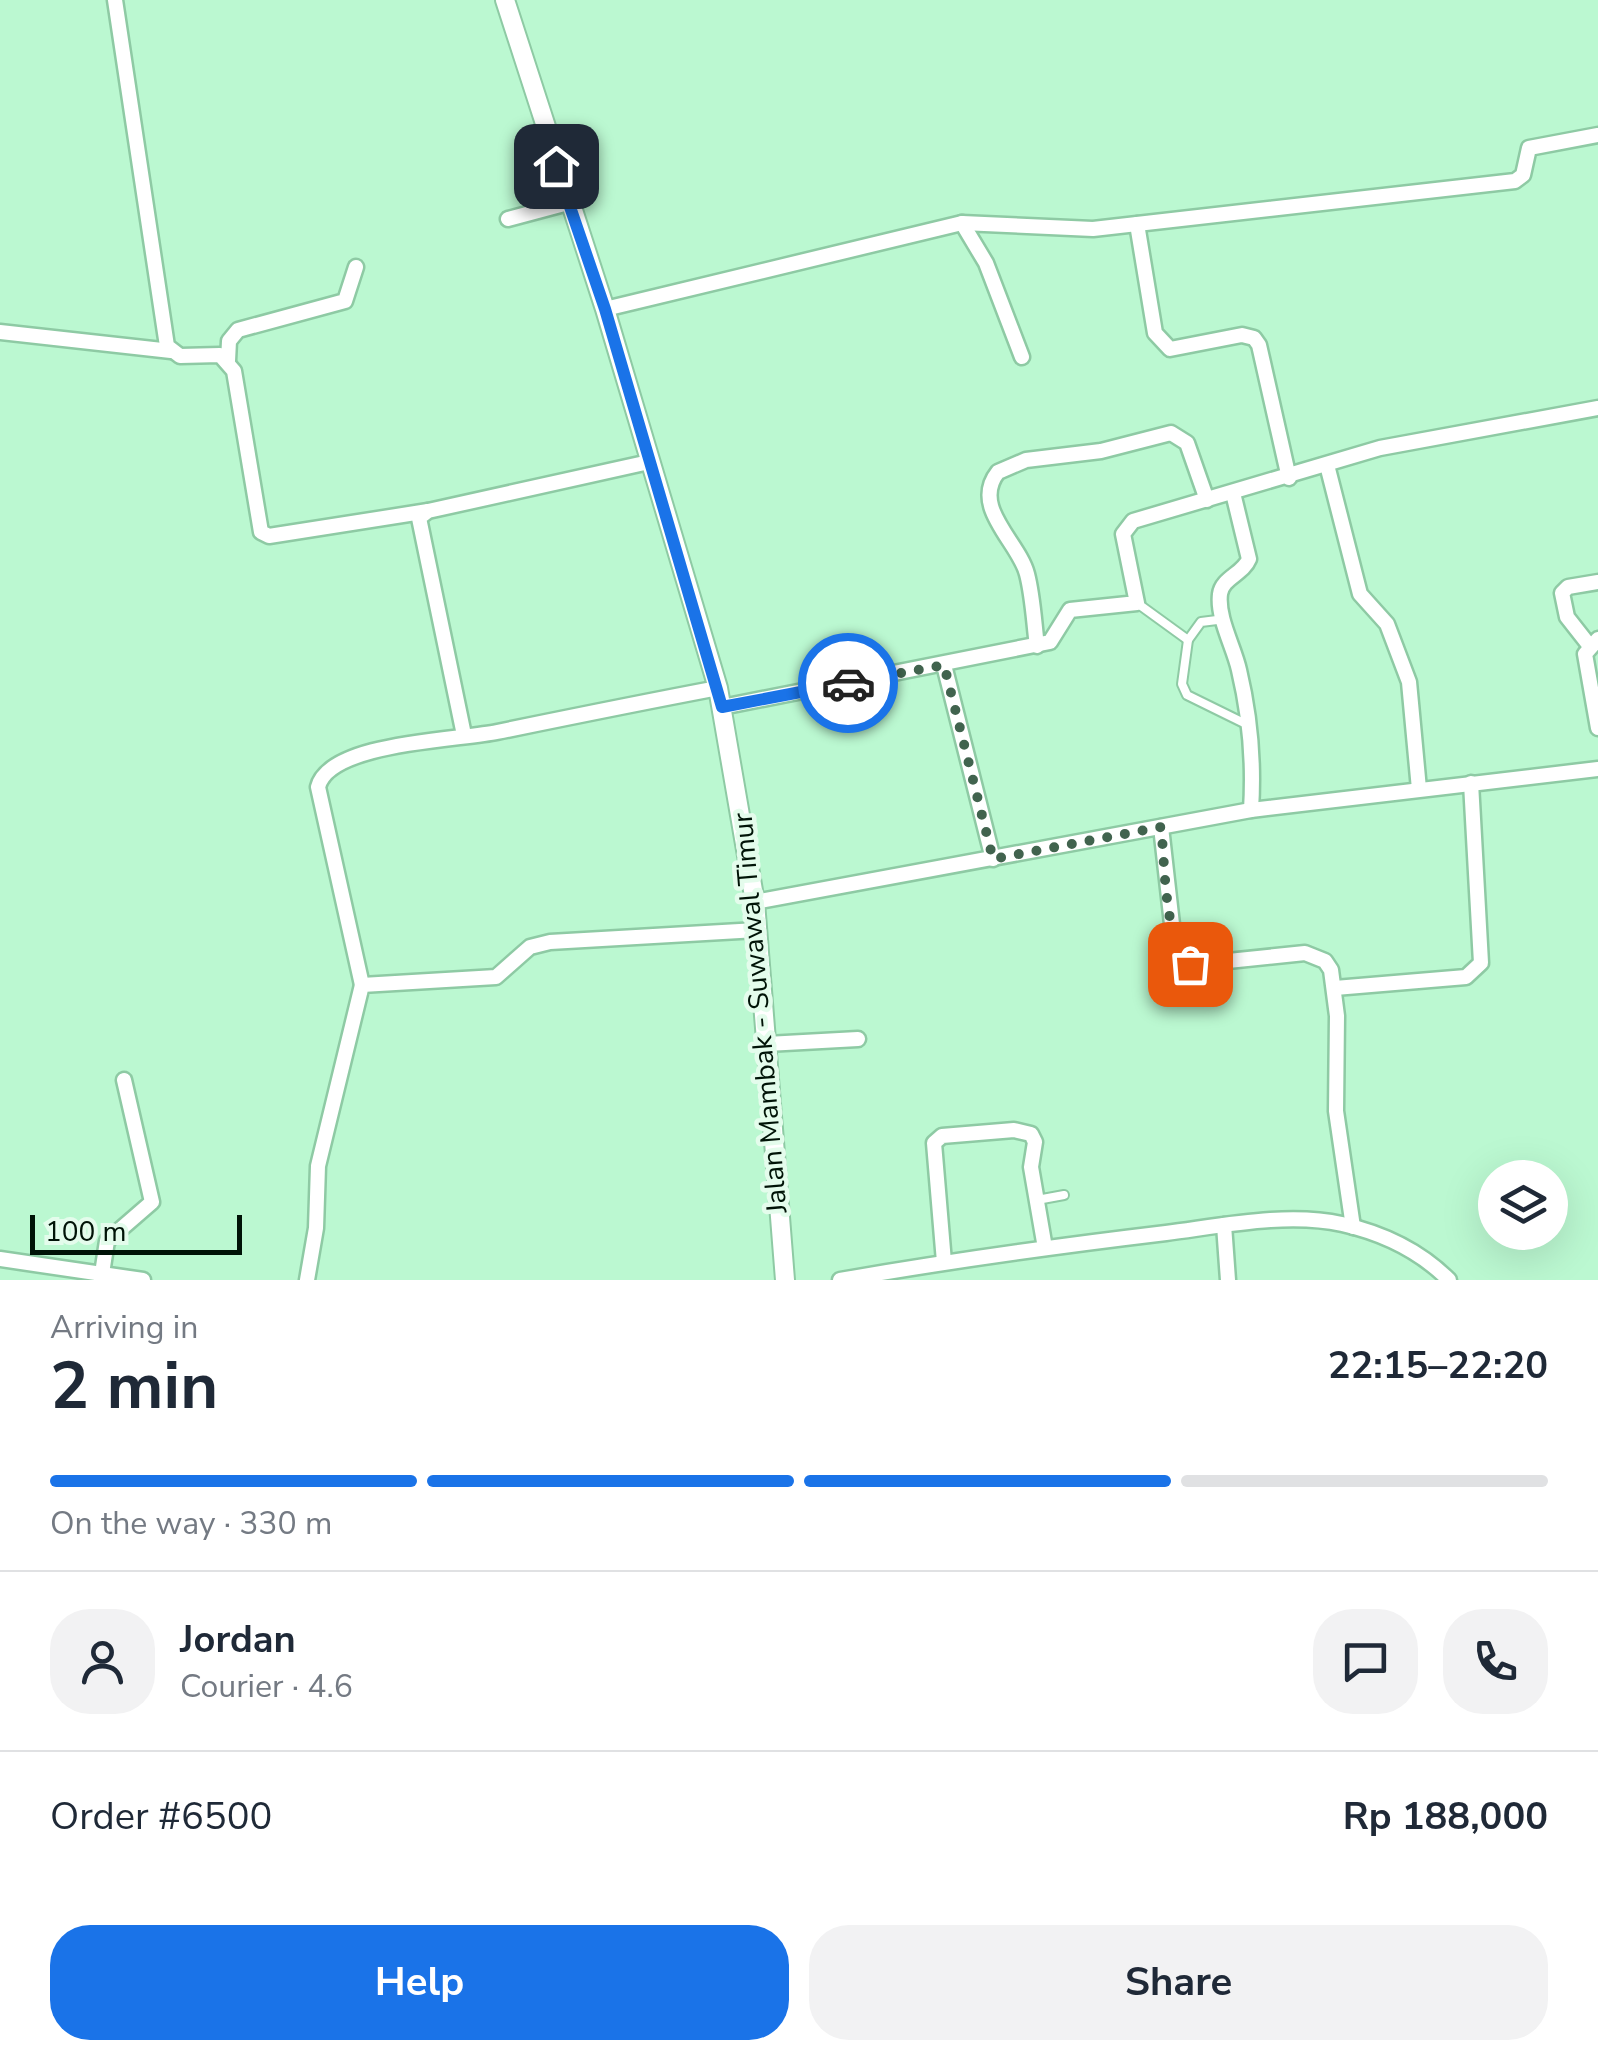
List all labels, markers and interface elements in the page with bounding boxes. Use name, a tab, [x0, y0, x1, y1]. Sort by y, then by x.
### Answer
pin	[514, 124, 599, 209]
icon: home	[529, 139, 584, 194]
courier	[798, 633, 898, 733]
icon: car	[821, 656, 876, 711]
street label: Jalan Mambak - Suwawal Timur	[724, 811, 797, 1216]
pin	[1148, 922, 1233, 1007]
icon: bag	[1163, 937, 1218, 992]
map controls	[1478, 1160, 1568, 1250]
button: layers	[1478, 1160, 1568, 1250]
scale bar	[30, 1210, 242, 1254]
text: 100 m	[45, 1213, 127, 1251]
text: Arriving in	[50, 1306, 198, 1349]
text: 22:15–22:20	[1328, 1340, 1548, 1391]
text: 2 min	[50, 1342, 218, 1431]
text: On the way · 330 m	[50, 1502, 332, 1545]
button: person	[50, 1609, 155, 1714]
button: chat	[1313, 1609, 1418, 1714]
button: phone	[1443, 1609, 1548, 1714]
text: Jordan	[180, 1614, 296, 1665]
text: Courier · 4.6	[180, 1665, 353, 1708]
text: Order #6500	[50, 1791, 272, 1842]
text: Rp 188,000	[1343, 1791, 1548, 1842]
button: Help	[50, 1925, 789, 2040]
button: Share	[809, 1925, 1548, 2040]

